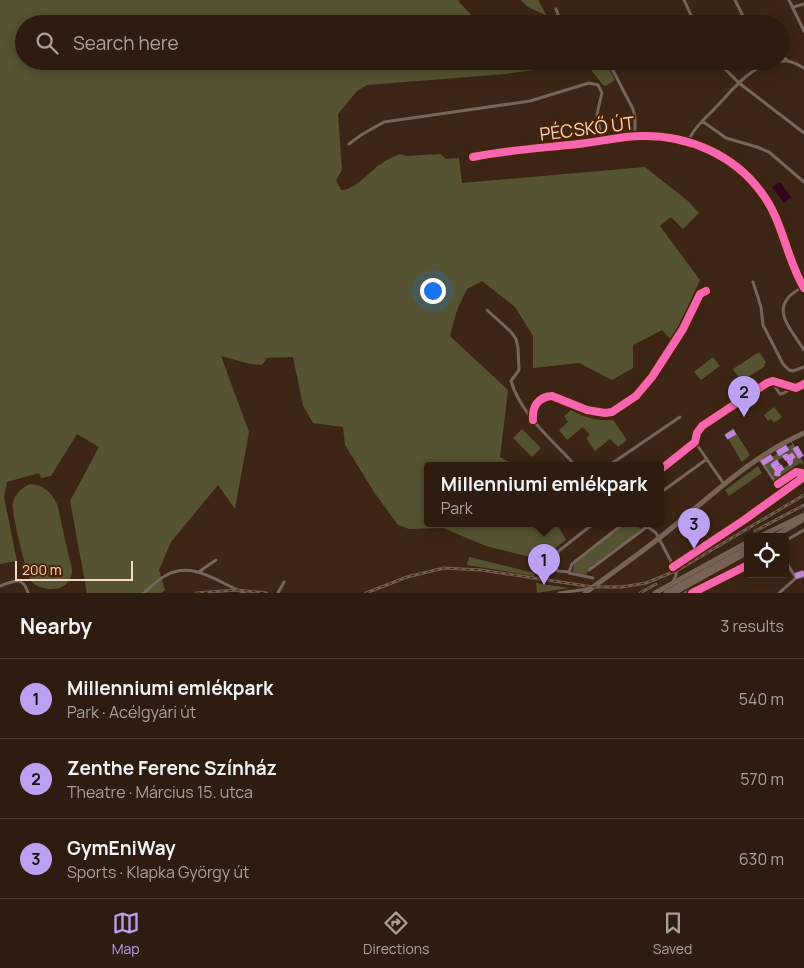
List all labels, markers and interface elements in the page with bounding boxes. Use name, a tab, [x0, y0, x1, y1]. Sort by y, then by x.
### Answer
search box	[15, 15, 789, 70]
icon: search	[33, 29, 61, 57]
text: Search here	[73, 30, 179, 56]
street label: PÉCSKŐ ÚT	[538, 110, 636, 146]
your location	[420, 278, 446, 304]
pin: 2	[728, 376, 760, 417]
popup	[424, 462, 664, 527]
text: Millenniumi emlékpark	[441, 471, 647, 497]
text: Park	[441, 497, 473, 519]
pin: 3	[678, 508, 710, 549]
map controls	[744, 533, 789, 578]
button: locate	[744, 533, 789, 578]
pin: 1	[528, 544, 560, 585]
scale bar	[15, 558, 132, 581]
text: 200 m	[22, 560, 62, 579]
text: Nearby	[20, 612, 92, 640]
text: 3 results	[721, 615, 784, 637]
text: Millenniumi emlékpark	[67, 675, 273, 701]
text: 1	[32, 688, 40, 710]
text: 540 m	[739, 688, 784, 710]
text: Park · Acélgyári út	[67, 701, 196, 723]
text: Zenthe Ferenc Színház	[67, 755, 277, 781]
text: 2	[31, 768, 41, 790]
text: 570 m	[740, 768, 784, 790]
text: Theatre · Március 15. utca	[67, 781, 253, 803]
text: GymEniWay	[67, 835, 176, 861]
text: 3	[31, 848, 41, 870]
text: 630 m	[739, 848, 784, 870]
text: Sports · Klapka György út	[67, 861, 249, 883]
tab: Map	[112, 909, 140, 958]
tab: Directions	[363, 909, 429, 958]
tab: Saved	[653, 909, 692, 958]

